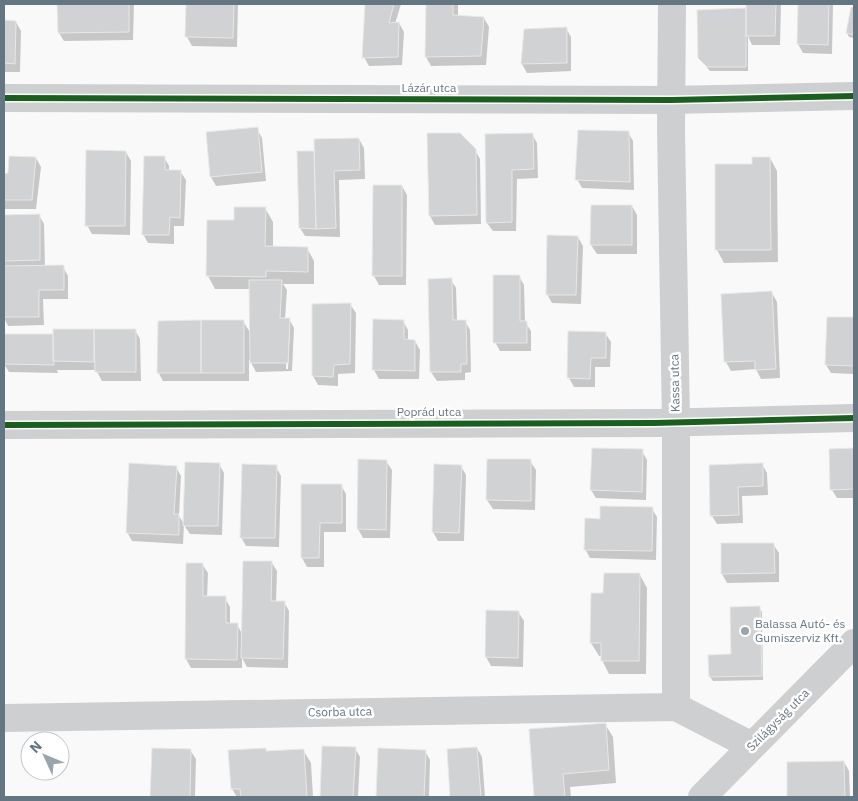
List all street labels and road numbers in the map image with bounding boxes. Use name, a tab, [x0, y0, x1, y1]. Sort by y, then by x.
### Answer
street label: Lázár utca	[401, 80, 457, 95]
street label: Kassa utca	[666, 353, 683, 412]
street label: Poprád utca	[397, 404, 462, 419]
street label: Szilágyság utca	[743, 685, 812, 754]
street label: Csorba utca	[308, 703, 373, 720]

